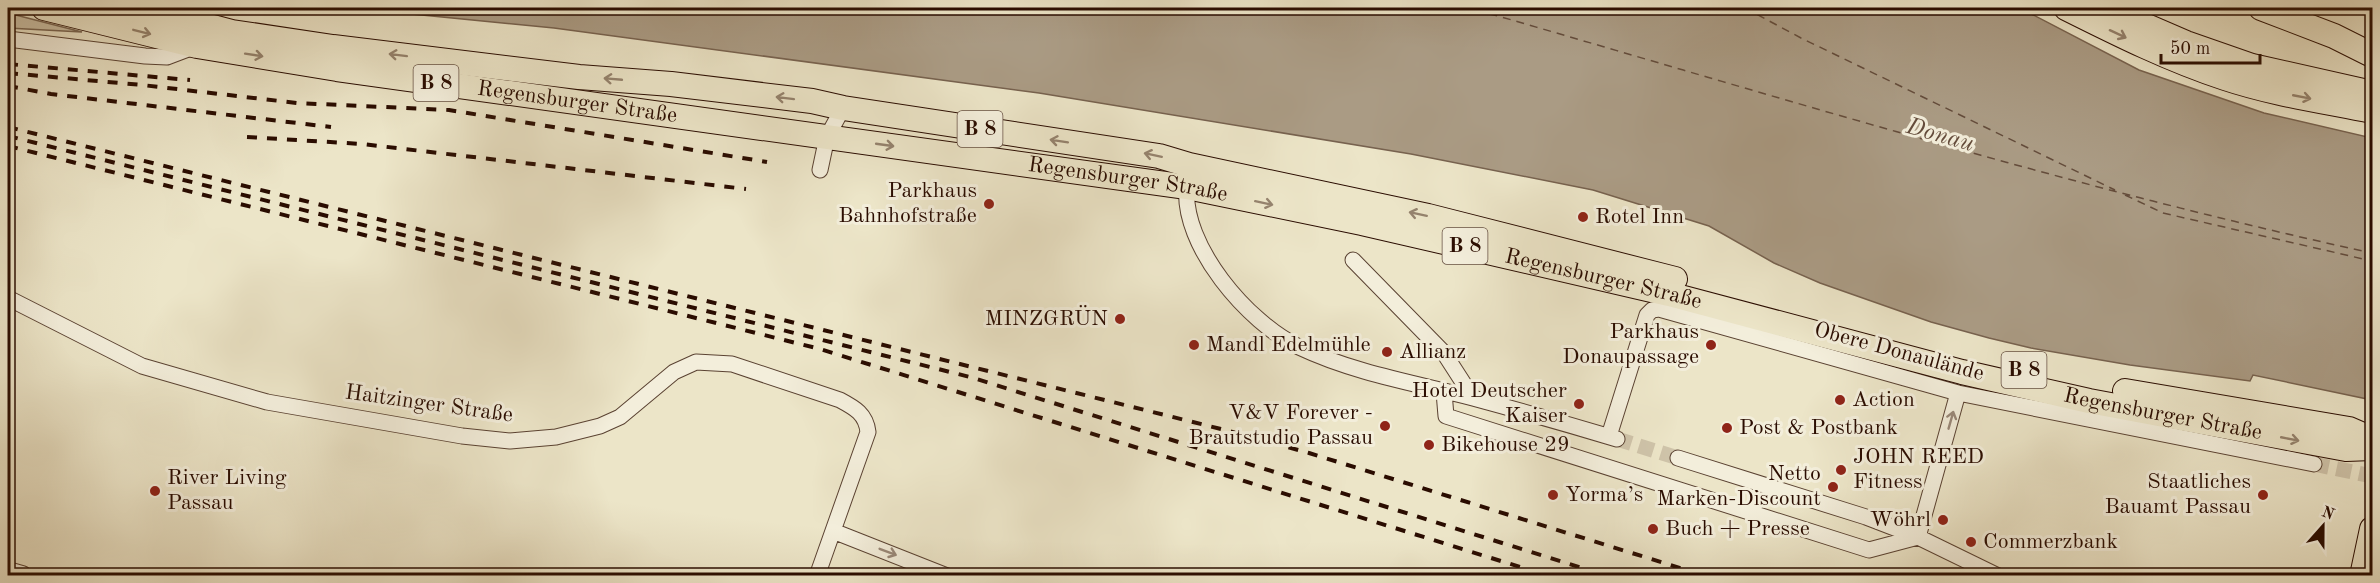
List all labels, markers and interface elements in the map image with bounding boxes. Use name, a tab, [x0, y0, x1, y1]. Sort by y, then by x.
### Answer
one-way arrow	[132, 27, 151, 39]
scale bar	[2161, 27, 2260, 65]
one-way arrow	[2109, 28, 2127, 40]
text: 50 m	[2170, 40, 2210, 58]
one-way arrow	[389, 49, 409, 60]
one-way arrow	[244, 50, 264, 61]
road number: B 8	[414, 65, 458, 101]
one-way arrow	[603, 74, 623, 85]
street label: Regensburger Straße	[476, 78, 679, 127]
one-way arrow	[776, 92, 796, 103]
one-way arrow	[2292, 92, 2311, 103]
road number: B 8	[958, 111, 1002, 147]
water label: Donau	[1902, 115, 1977, 157]
one-way arrow	[1050, 135, 1070, 146]
one-way arrow	[875, 139, 894, 150]
one-way arrow	[1144, 149, 1164, 160]
street label: Regensburger Straße	[1027, 154, 1229, 206]
place label: Parkhaus Bahnhofstraße	[838, 180, 977, 227]
marker: Parkhaus Bahnhofstraße	[982, 197, 996, 211]
one-way arrow	[1254, 198, 1274, 209]
place label: Rotel Inn	[1595, 206, 1684, 228]
one-way arrow	[1409, 207, 1428, 219]
marker: Rotel Inn	[1576, 210, 1590, 224]
road number: B 8	[1442, 228, 1488, 264]
street label: Regensburger Straße	[1503, 245, 1704, 313]
place label: MINZGRÜN	[985, 305, 1108, 330]
marker: MINZGRÜN	[1113, 312, 1127, 326]
street label: Obere Donaulände	[1812, 319, 1986, 385]
place label: Parkhaus Donaupassage	[1562, 321, 1699, 368]
place label: Mandl Edelmühle	[1206, 334, 1371, 356]
marker: Mandl Edelmühle	[1187, 338, 1201, 352]
marker: Parkhaus Donaupassage	[1704, 338, 1718, 352]
place label: Allianz	[1399, 341, 1466, 363]
marker: Allianz	[1380, 345, 1394, 359]
road number: B 8	[2002, 352, 2046, 388]
place label: Hotel Deutscher Kaiser	[1412, 380, 1567, 427]
street label: Haitzinger Straße	[344, 381, 514, 427]
street label: Regensburger Straße	[2061, 385, 2264, 444]
place label: Action	[1852, 389, 1915, 411]
marker: Action	[1833, 393, 1847, 407]
marker: Hotel Deutscher Kaiser	[1572, 397, 1586, 411]
place label: V&V Forever - Brautstudio Passau	[1188, 402, 1373, 449]
one-way arrow	[1946, 411, 1957, 430]
place label: Post & Postbank	[1739, 417, 1898, 439]
marker: V&V Forever - Brautstudio Passau	[1378, 419, 1392, 433]
marker: Post & Postbank	[1720, 421, 1734, 435]
place label: Bikehouse 29	[1441, 434, 1570, 456]
one-way arrow	[2280, 434, 2300, 445]
marker: Bikehouse 29	[1422, 438, 1436, 452]
place label: JOHN REED Fitness	[1853, 446, 1984, 493]
place label: Netto Marken-Discount	[1657, 463, 1821, 510]
marker: JOHN REED Fitness	[1834, 463, 1848, 477]
place label: River Living Passau	[167, 467, 287, 514]
place label: Staatliches Bauamt Passau	[2104, 471, 2251, 518]
marker: Netto Marken-Discount	[1826, 480, 1840, 494]
marker: River Living Passau	[148, 484, 162, 498]
place label: Yorma’s	[1565, 484, 1643, 506]
marker: Yorma’s	[1546, 488, 1560, 502]
marker: Staatliches Bauamt Passau	[2256, 488, 2270, 502]
north arrow	[2293, 496, 2353, 556]
text: N	[2319, 504, 2337, 524]
place label: Wöhrl	[1870, 509, 1931, 531]
marker: Wöhrl	[1936, 513, 1950, 527]
place label: Buch + Presse	[1665, 518, 1810, 540]
marker: Buch + Presse	[1646, 522, 1660, 536]
place label: Commerzbank	[1983, 531, 2118, 553]
marker: Commerzbank	[1964, 535, 1978, 549]
one-way arrow	[878, 547, 896, 558]

